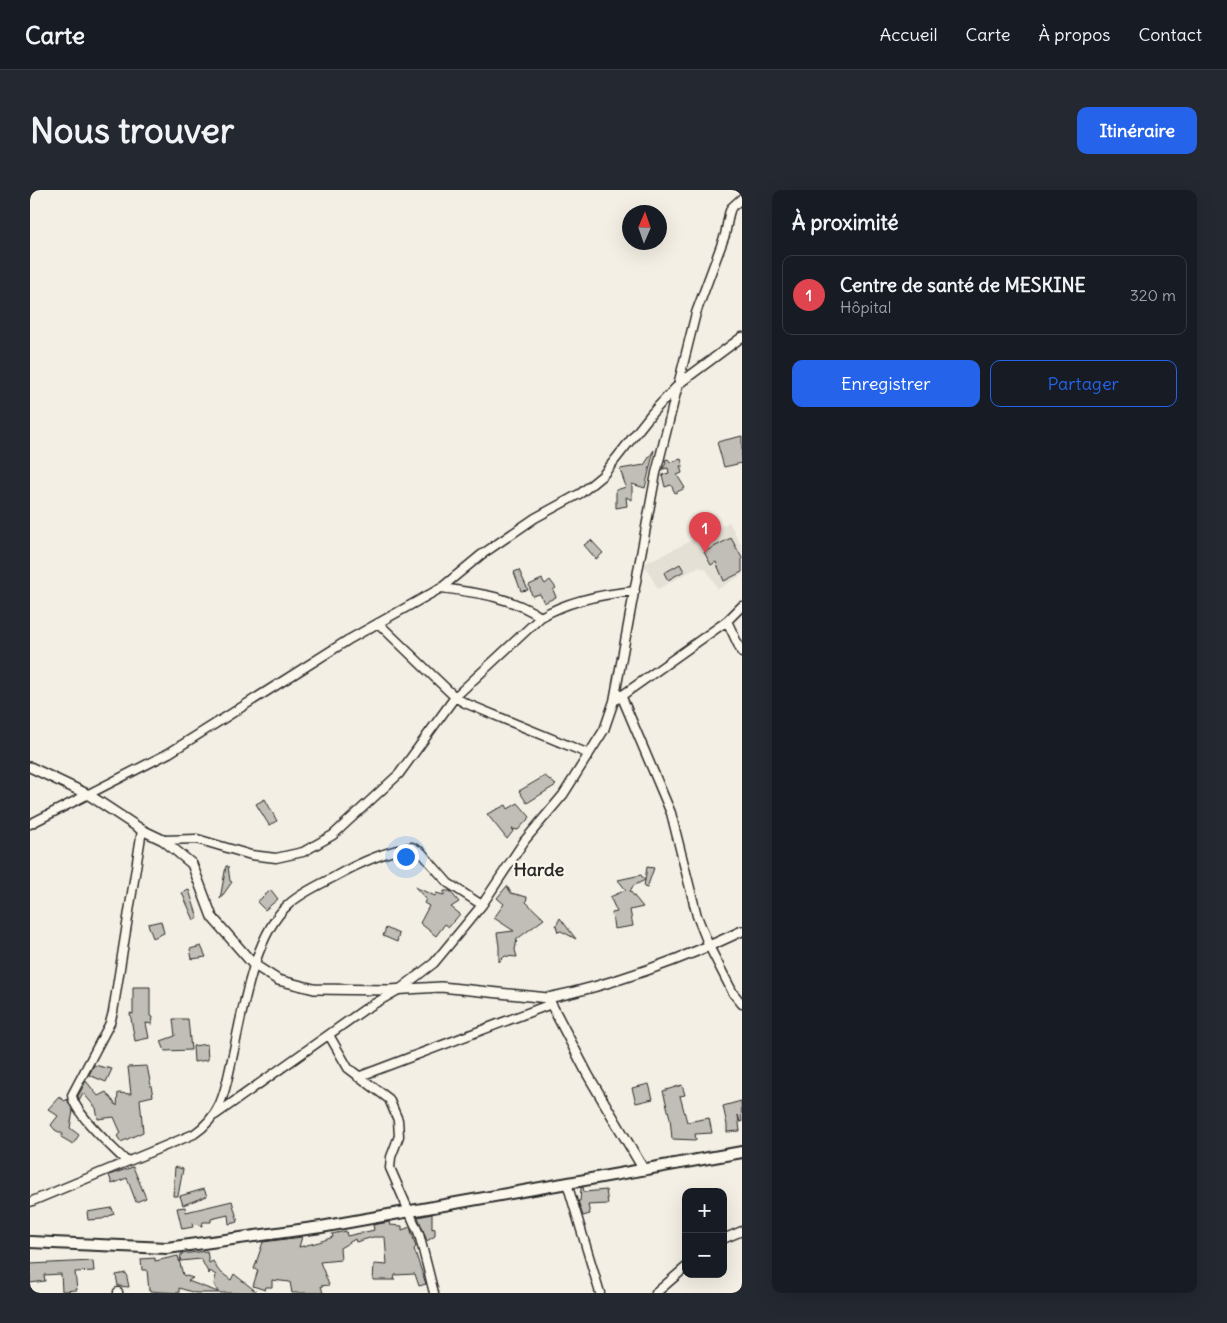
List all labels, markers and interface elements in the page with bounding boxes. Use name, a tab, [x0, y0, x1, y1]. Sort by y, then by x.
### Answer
text: Carte	[25, 20, 85, 50]
text: Accueil	[880, 23, 938, 46]
text: Carte	[966, 23, 1011, 46]
text: À propos	[1039, 23, 1110, 46]
text: Contact	[1138, 23, 1202, 46]
button: Itinéraire	[1077, 107, 1197, 154]
text: Nous trouver	[30, 108, 234, 152]
north arrow	[622, 205, 667, 250]
text: À proximité	[792, 209, 899, 236]
text: Centre de santé de MESKINE	[840, 273, 1086, 297]
text: 1	[806, 285, 812, 305]
text: 320 m	[1130, 285, 1176, 305]
text: Hôpital	[840, 297, 891, 317]
button: Enregistrer	[792, 360, 980, 407]
button: Partager	[990, 360, 1177, 407]
pin: 1	[689, 512, 721, 553]
your location	[393, 844, 419, 870]
district label: Harde	[514, 858, 565, 881]
map controls	[682, 1188, 727, 1278]
button: +	[682, 1188, 727, 1233]
button: −	[682, 1233, 727, 1278]

